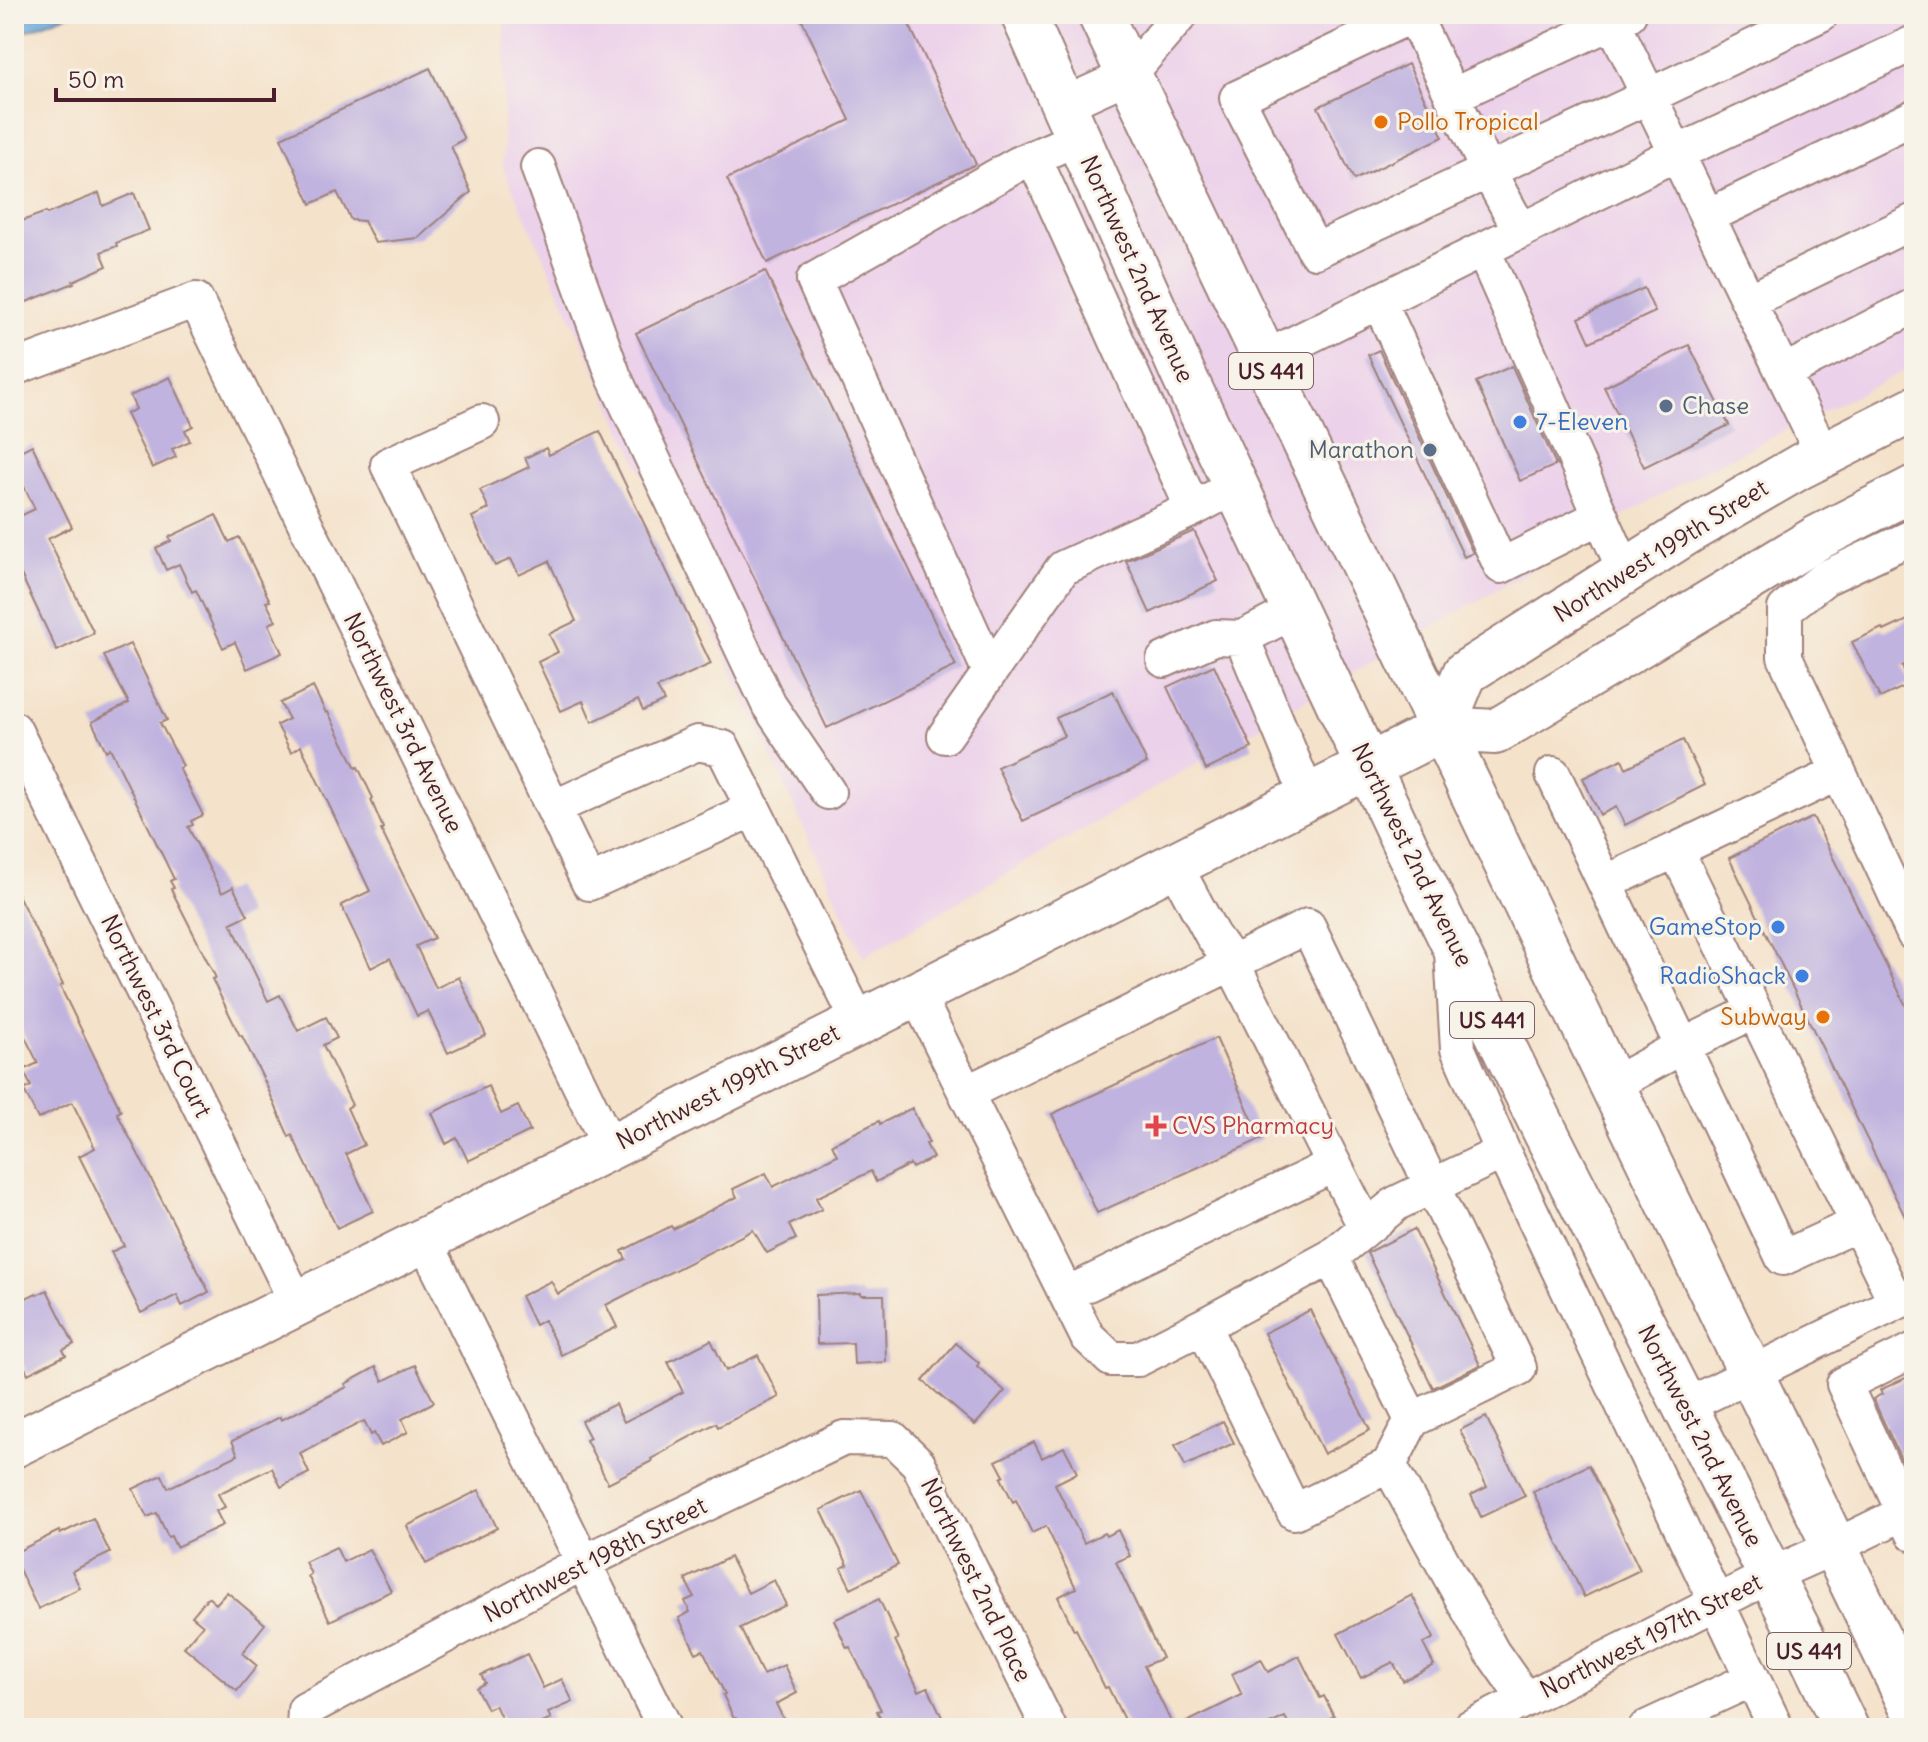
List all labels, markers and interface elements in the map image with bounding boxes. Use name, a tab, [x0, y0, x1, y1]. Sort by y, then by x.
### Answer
scale bar	[56, 52, 274, 102]
text: 50 m	[68, 64, 124, 94]
place label: Pollo Tropical	[1397, 106, 1539, 136]
marker: Pollo Tropical	[1372, 113, 1390, 131]
street label: Northwest 2nd Avenue	[1074, 150, 1201, 387]
road number: US 441	[1229, 353, 1313, 389]
place label: Chase	[1682, 390, 1749, 420]
marker: Chase	[1657, 397, 1675, 415]
place label: 7-Eleven	[1536, 406, 1628, 436]
marker: 7-Eleven	[1511, 413, 1529, 431]
place label: Marathon	[1308, 434, 1414, 464]
marker: Marathon	[1421, 441, 1439, 459]
street label: Northwest 199th Street	[1548, 472, 1773, 628]
street label: Northwest 3rd Avenue	[338, 608, 470, 838]
street label: Northwest 2nd Avenue	[1346, 738, 1480, 971]
street label: Northwest 3rd Court	[95, 909, 219, 1122]
place label: GameStop	[1649, 911, 1762, 941]
marker: GameStop	[1769, 918, 1787, 936]
place label: RadioShack	[1659, 960, 1786, 990]
marker: RadioShack	[1793, 967, 1811, 985]
place label: Subway	[1720, 1001, 1807, 1031]
road number: US 441	[1450, 1002, 1534, 1038]
marker: Subway	[1814, 1008, 1832, 1026]
street label: Northwest 199th Street	[611, 1017, 844, 1155]
place label: CVS Pharmacy	[1172, 1110, 1334, 1140]
marker: CVS Pharmacy	[1147, 1117, 1165, 1135]
street label: Northwest 2nd Avenue	[1632, 1319, 1770, 1552]
street label: Northwest 2nd Place	[915, 1473, 1039, 1686]
street label: Northwest 198th Street	[478, 1490, 711, 1628]
street label: Northwest 197th Street	[1535, 1566, 1766, 1704]
road number: US 441	[1767, 1633, 1851, 1669]

